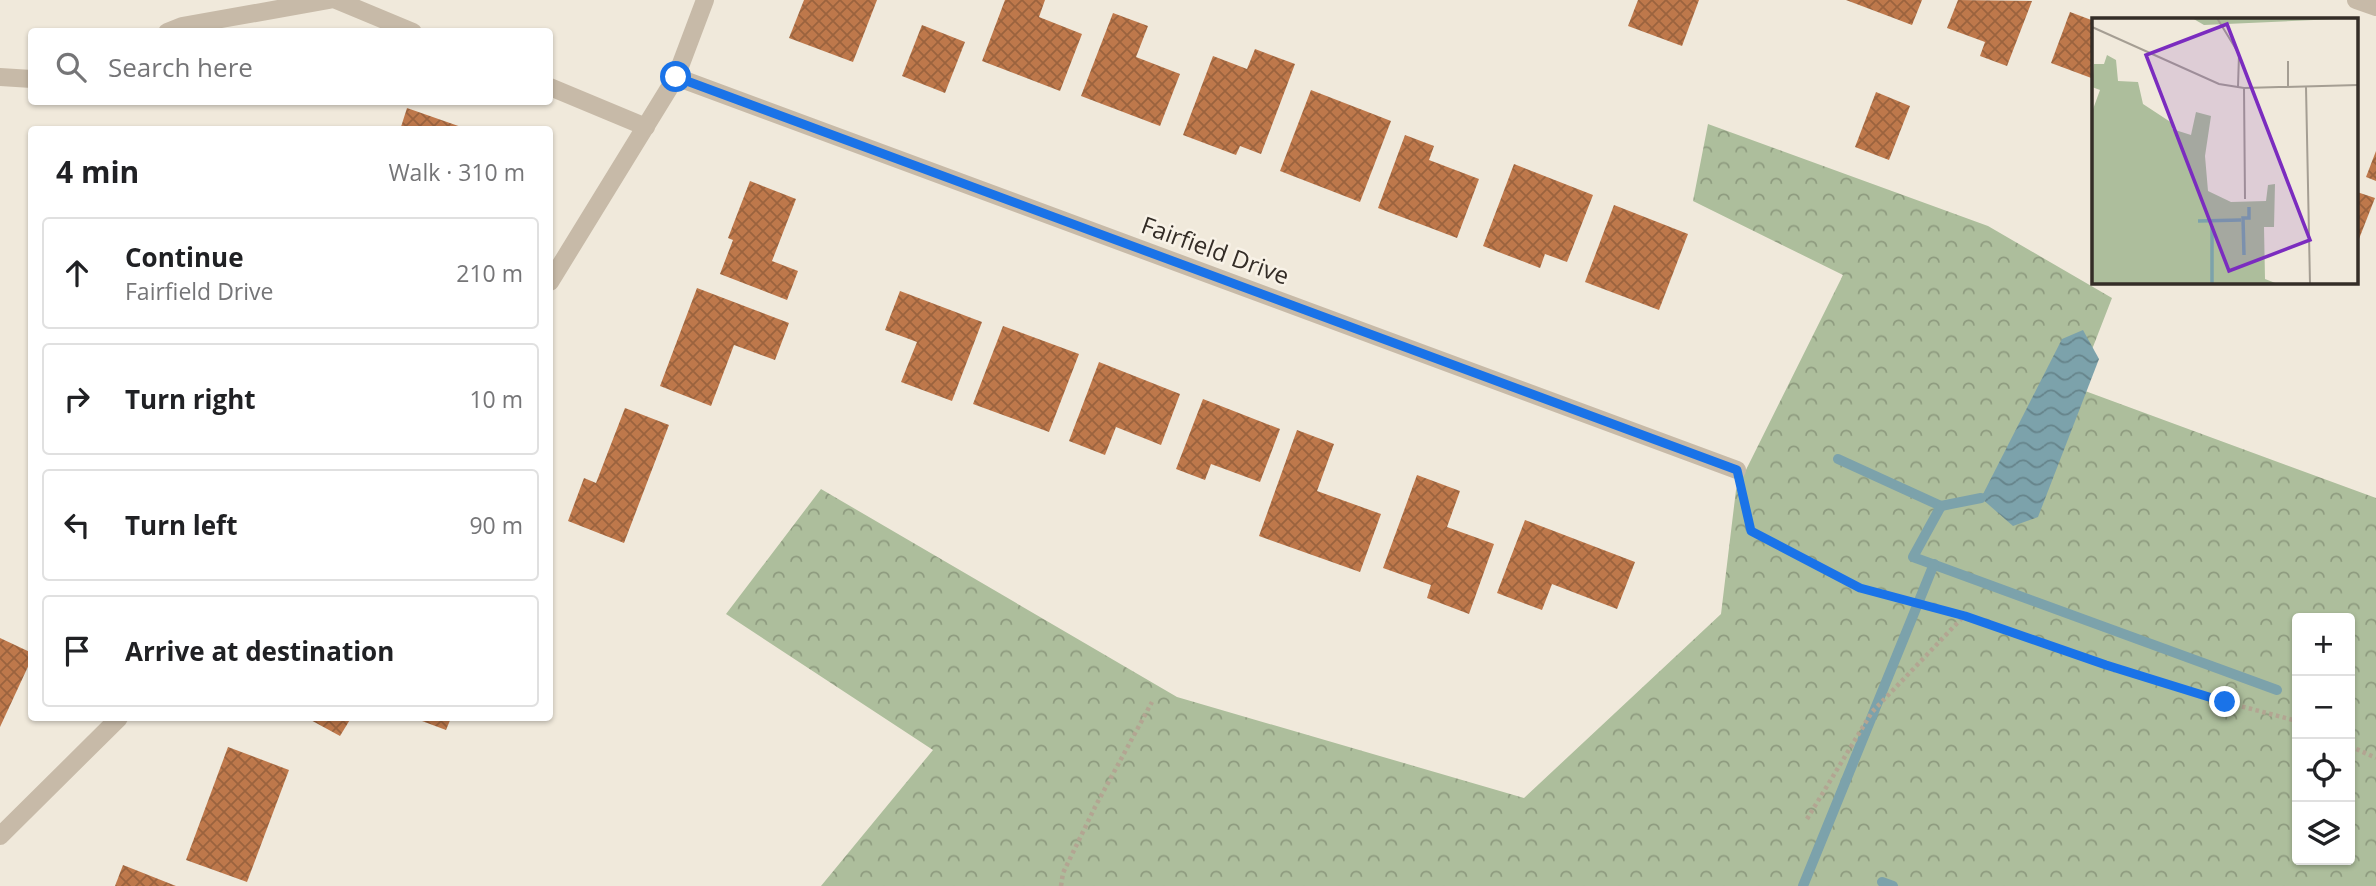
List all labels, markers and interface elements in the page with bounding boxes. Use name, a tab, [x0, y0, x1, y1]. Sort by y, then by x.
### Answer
inset map	[2092, 18, 2358, 284]
search box	[28, 28, 553, 105]
icon: search	[52, 48, 90, 86]
text: Search here	[108, 49, 253, 85]
route start	[660, 61, 691, 92]
text: 4 min	[56, 151, 139, 192]
text: Walk · 310 m	[388, 156, 525, 188]
street label: Fairfield Drive	[1137, 208, 1294, 292]
text: Continue	[125, 239, 244, 275]
icon: ahead	[58, 254, 96, 292]
text: 210 m	[456, 257, 523, 289]
text: Fairfield Drive	[125, 275, 273, 307]
icon: right	[58, 380, 96, 418]
text: Turn right	[125, 381, 256, 417]
text: 10 m	[469, 383, 523, 415]
icon: left	[58, 506, 96, 544]
text: Turn left	[125, 507, 237, 543]
text: 90 m	[469, 509, 523, 541]
map controls	[2292, 613, 2355, 865]
button: +	[2292, 613, 2355, 676]
icon: arrive	[58, 632, 96, 670]
text: Arrive at destination	[125, 633, 394, 669]
button: −	[2292, 676, 2355, 739]
route end	[2209, 686, 2240, 717]
button: locate	[2292, 739, 2355, 802]
button: layers	[2292, 802, 2355, 865]

